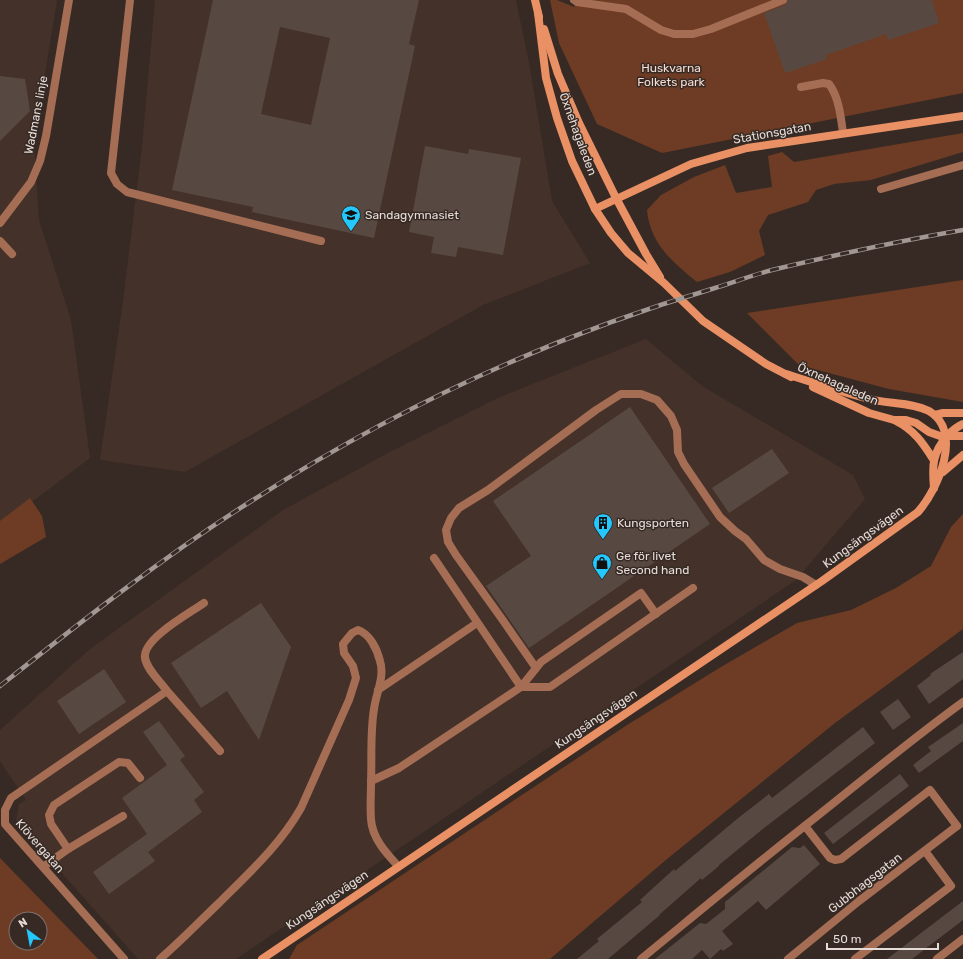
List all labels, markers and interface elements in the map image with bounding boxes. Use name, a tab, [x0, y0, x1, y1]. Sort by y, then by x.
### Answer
park label: Huskvarna Folkets park	[637, 61, 706, 89]
street label: Wadmans linje	[22, 74, 51, 155]
street label: Öxnehagaleden	[557, 91, 599, 177]
street label: Stationsgatan	[732, 119, 812, 147]
school or university icon: Sandagymnasiet	[340, 204, 362, 232]
place label: Sandagymnasiet	[365, 208, 459, 222]
street label: Öxnehagaleden	[795, 360, 881, 408]
street label: Kungsängsvägen	[820, 503, 906, 571]
building icon: Kungsporten	[592, 512, 614, 540]
place label: Kungsporten	[617, 516, 689, 530]
place label: Ge för livet Second hand	[616, 549, 689, 577]
shop icon: Ge för livet Second hand	[591, 552, 613, 580]
street label: Kungsängsvägen	[552, 686, 640, 752]
street label: Klövergatan	[13, 816, 67, 876]
street label: Gubbhagsgatan	[826, 850, 904, 916]
street label: Kungsängsvägen	[283, 867, 371, 933]
north arrow	[8, 911, 48, 951]
text: N	[16, 915, 30, 931]
scale bar	[827, 925, 938, 951]
text: 50 m	[833, 932, 861, 946]

